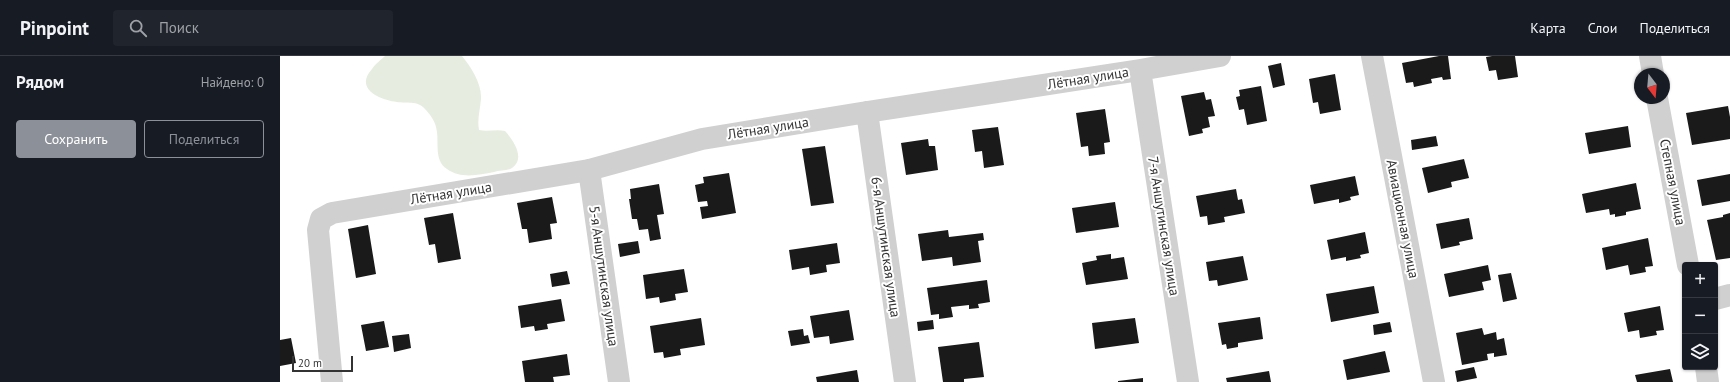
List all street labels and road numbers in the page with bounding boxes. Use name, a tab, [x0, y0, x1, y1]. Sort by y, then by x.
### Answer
street label: Лётная улица	[1045, 63, 1130, 93]
street label: Лётная улица	[725, 113, 810, 143]
street label: Степная улица	[1656, 137, 1690, 227]
street label: 7-я Аншутинская улица	[1144, 155, 1184, 297]
street label: Авиационная улица	[1383, 158, 1423, 280]
street label: 6-я Аншутинская улица	[867, 175, 905, 319]
street label: Лётная улица	[408, 178, 493, 208]
street label: 5-я Аншутинская улица	[585, 204, 623, 348]

